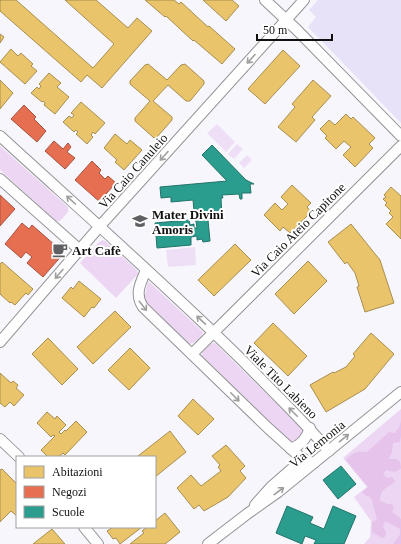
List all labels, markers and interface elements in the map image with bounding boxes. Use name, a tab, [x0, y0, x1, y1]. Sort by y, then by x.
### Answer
scale bar	[257, 16, 332, 42]
text: 50 m	[263, 23, 288, 37]
one-way arrow	[246, 54, 255, 64]
street label: Via Caio Canuleio	[95, 130, 171, 212]
one-way arrow	[159, 151, 169, 161]
street label: Via Caio Ateio Capitone	[248, 179, 349, 280]
one-way arrow	[66, 196, 76, 205]
place label: Mater Divini Amoris	[152, 207, 224, 237]
school or university icon: Mater Divini Amoris	[131, 212, 149, 230]
cafe icon: Art Cafè	[51, 241, 69, 259]
place label: Art Cafè	[72, 243, 121, 258]
one-way arrow	[55, 268, 64, 278]
one-way arrow	[139, 300, 147, 311]
one-way arrow	[196, 316, 206, 325]
street label: Viale Tito Labieno	[241, 342, 321, 422]
one-way arrow	[230, 392, 240, 402]
one-way arrow	[288, 407, 298, 417]
street label: Via Lemonia	[286, 417, 348, 471]
one-way arrow	[339, 434, 350, 443]
legend	[16, 456, 156, 528]
text: Abitazioni	[52, 465, 103, 479]
text: Negozi	[52, 485, 87, 499]
one-way arrow	[273, 487, 284, 496]
text: Scuole	[52, 505, 85, 519]

